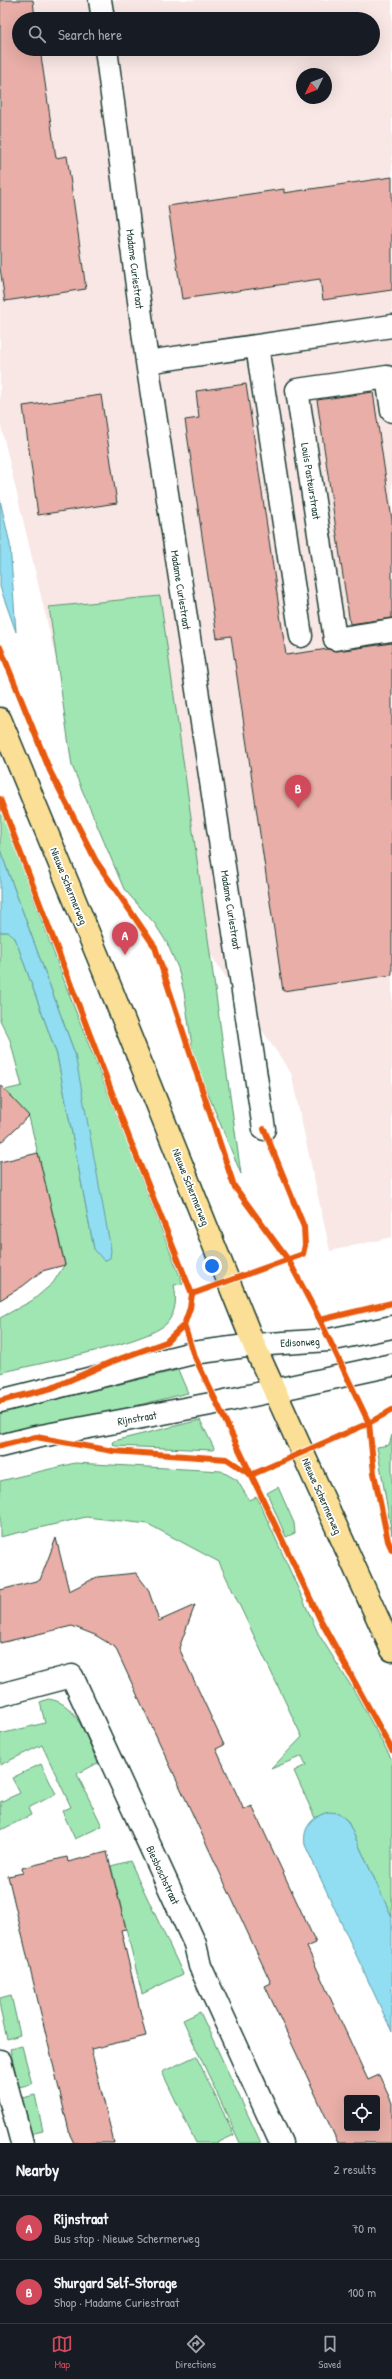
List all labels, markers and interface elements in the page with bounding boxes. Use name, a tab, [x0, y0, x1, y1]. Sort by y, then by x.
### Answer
search box	[12, 12, 380, 56]
icon: search	[26, 23, 48, 45]
text: Search here	[58, 24, 122, 45]
north arrow	[296, 68, 332, 104]
street label: Madame Curiestraat	[123, 228, 147, 310]
street label: Louis Pasteurstraat	[298, 442, 324, 521]
street label: Madame Curiestraat	[168, 549, 194, 631]
pin: B	[285, 775, 311, 808]
street label: Nieuwe Schermerweg	[47, 845, 91, 927]
street label: Madame Curiestraat	[218, 869, 244, 951]
pin: A	[112, 922, 138, 955]
street label: Nieuwe Schermerweg	[169, 1146, 213, 1228]
your location	[202, 1256, 222, 1276]
street label: Edisonweg	[280, 1334, 320, 1350]
street label: Rijnstraat	[116, 1408, 158, 1428]
street label: Nieuwe Schermerweg	[299, 1456, 345, 1536]
street label: Biesboschstraat	[143, 1843, 183, 1907]
map controls	[344, 2095, 380, 2131]
button: locate	[344, 2095, 380, 2131]
text: Nearby	[16, 2158, 59, 2181]
text: 2 results	[334, 2160, 376, 2178]
text: Rijnstraat	[54, 2208, 108, 2229]
text: A	[26, 2219, 32, 2237]
text: 70 m	[352, 2219, 376, 2237]
text: Bus stop · Nieuwe Schermerweg	[54, 2229, 200, 2247]
text: Shurgard Self-Storage	[54, 2272, 177, 2293]
text: B	[26, 2283, 32, 2301]
text: 100 m	[348, 2283, 376, 2301]
text: Shop · Madame Curiestraat	[54, 2293, 179, 2311]
tab: Map	[51, 2333, 73, 2371]
tab: Directions	[176, 2333, 216, 2371]
tab: Saved	[318, 2333, 341, 2371]

